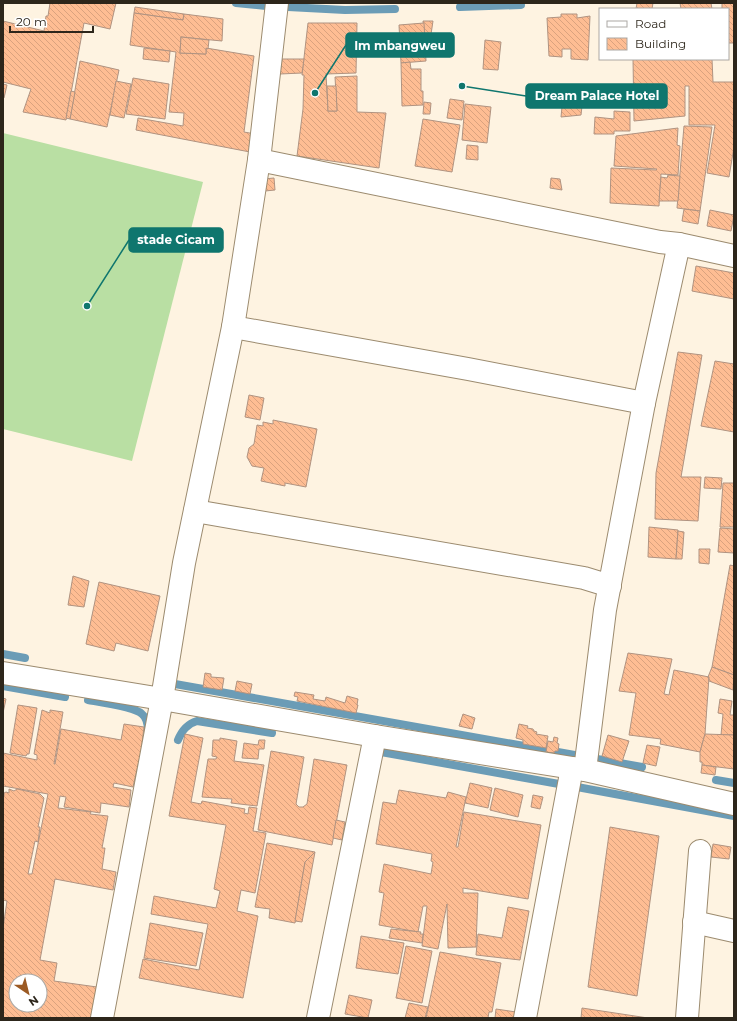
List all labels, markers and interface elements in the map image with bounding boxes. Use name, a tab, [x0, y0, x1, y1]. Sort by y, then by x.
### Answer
scale bar	[10, 8, 93, 34]
legend	[599, 8, 729, 60]
text: 20 m	[16, 14, 47, 29]
text: Road	[635, 16, 666, 31]
callout: Im mbangweu	[346, 33, 454, 57]
text: Building	[635, 36, 686, 51]
text: Im mbangweu	[354, 38, 446, 53]
callout: Dream Palace Hotel	[526, 84, 667, 108]
text: Dream Palace Hotel	[535, 88, 659, 103]
callout: stade Cicam	[129, 228, 223, 252]
text: stade Cicam	[137, 232, 215, 247]
north arrow	[8, 973, 48, 1013]
text: N	[26, 993, 41, 1009]

